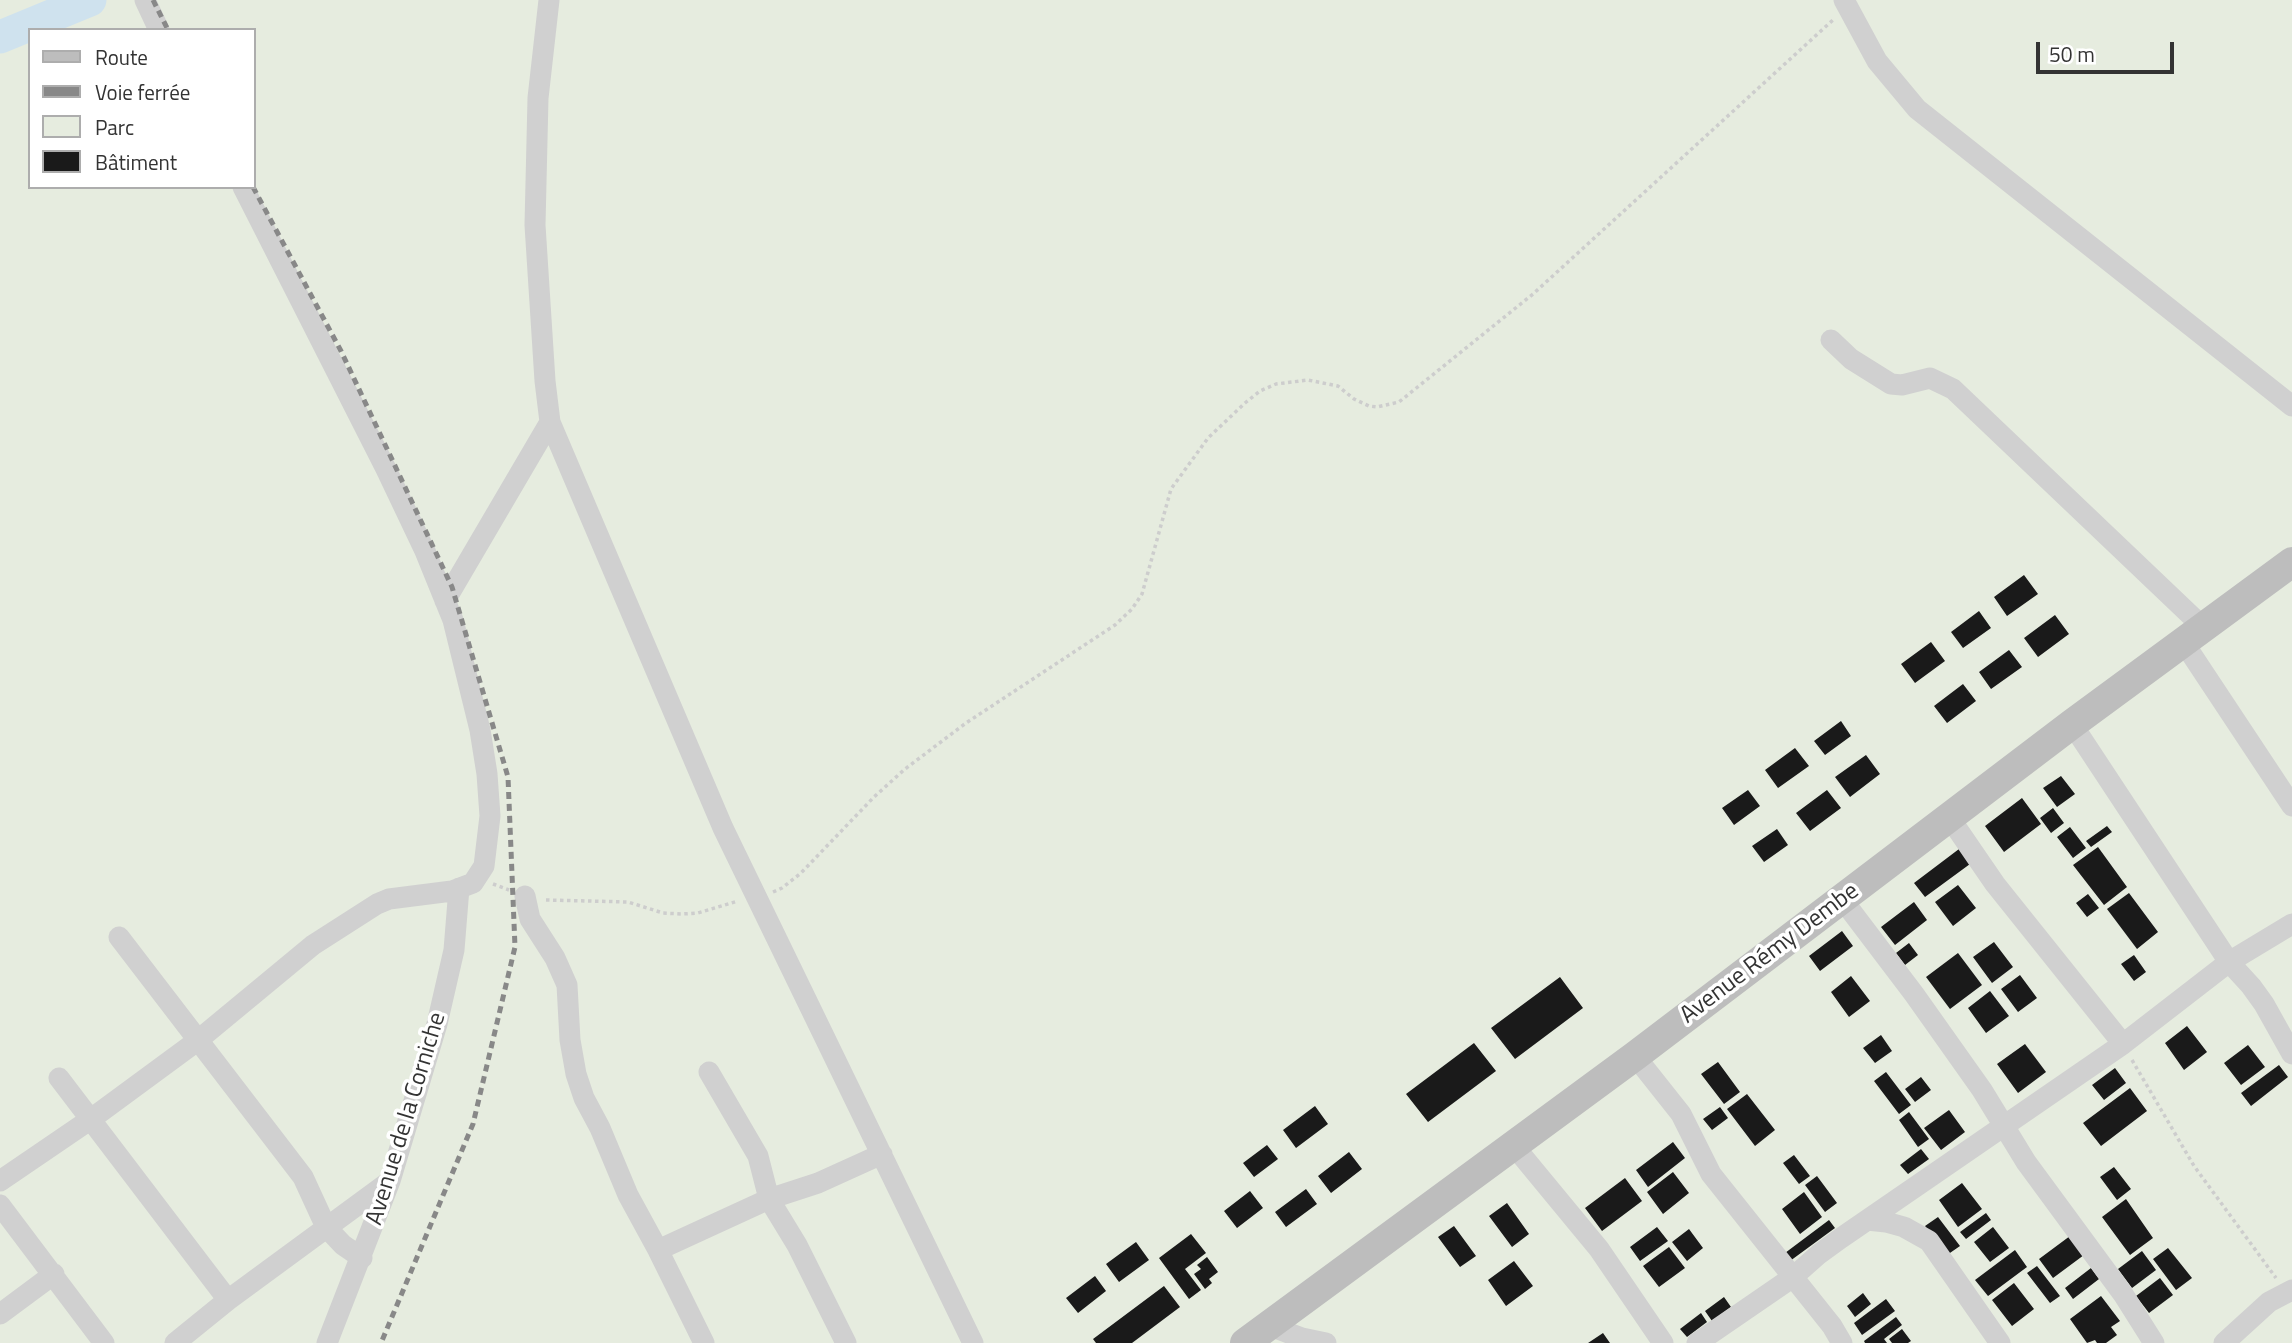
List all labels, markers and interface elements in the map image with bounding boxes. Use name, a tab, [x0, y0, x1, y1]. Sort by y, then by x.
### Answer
legend	[28, 28, 256, 189]
scale bar	[2040, 28, 2178, 72]
text: 50 m	[2049, 38, 2095, 70]
text: Route	[95, 41, 148, 73]
text: Voie ferrée	[95, 76, 190, 108]
text: Parc	[95, 111, 134, 143]
text: Bâtiment	[95, 146, 177, 178]
street label: Avenue Rémy Dembe	[1675, 877, 1865, 1031]
street label: Avenue de la Corniche	[361, 1009, 453, 1229]

